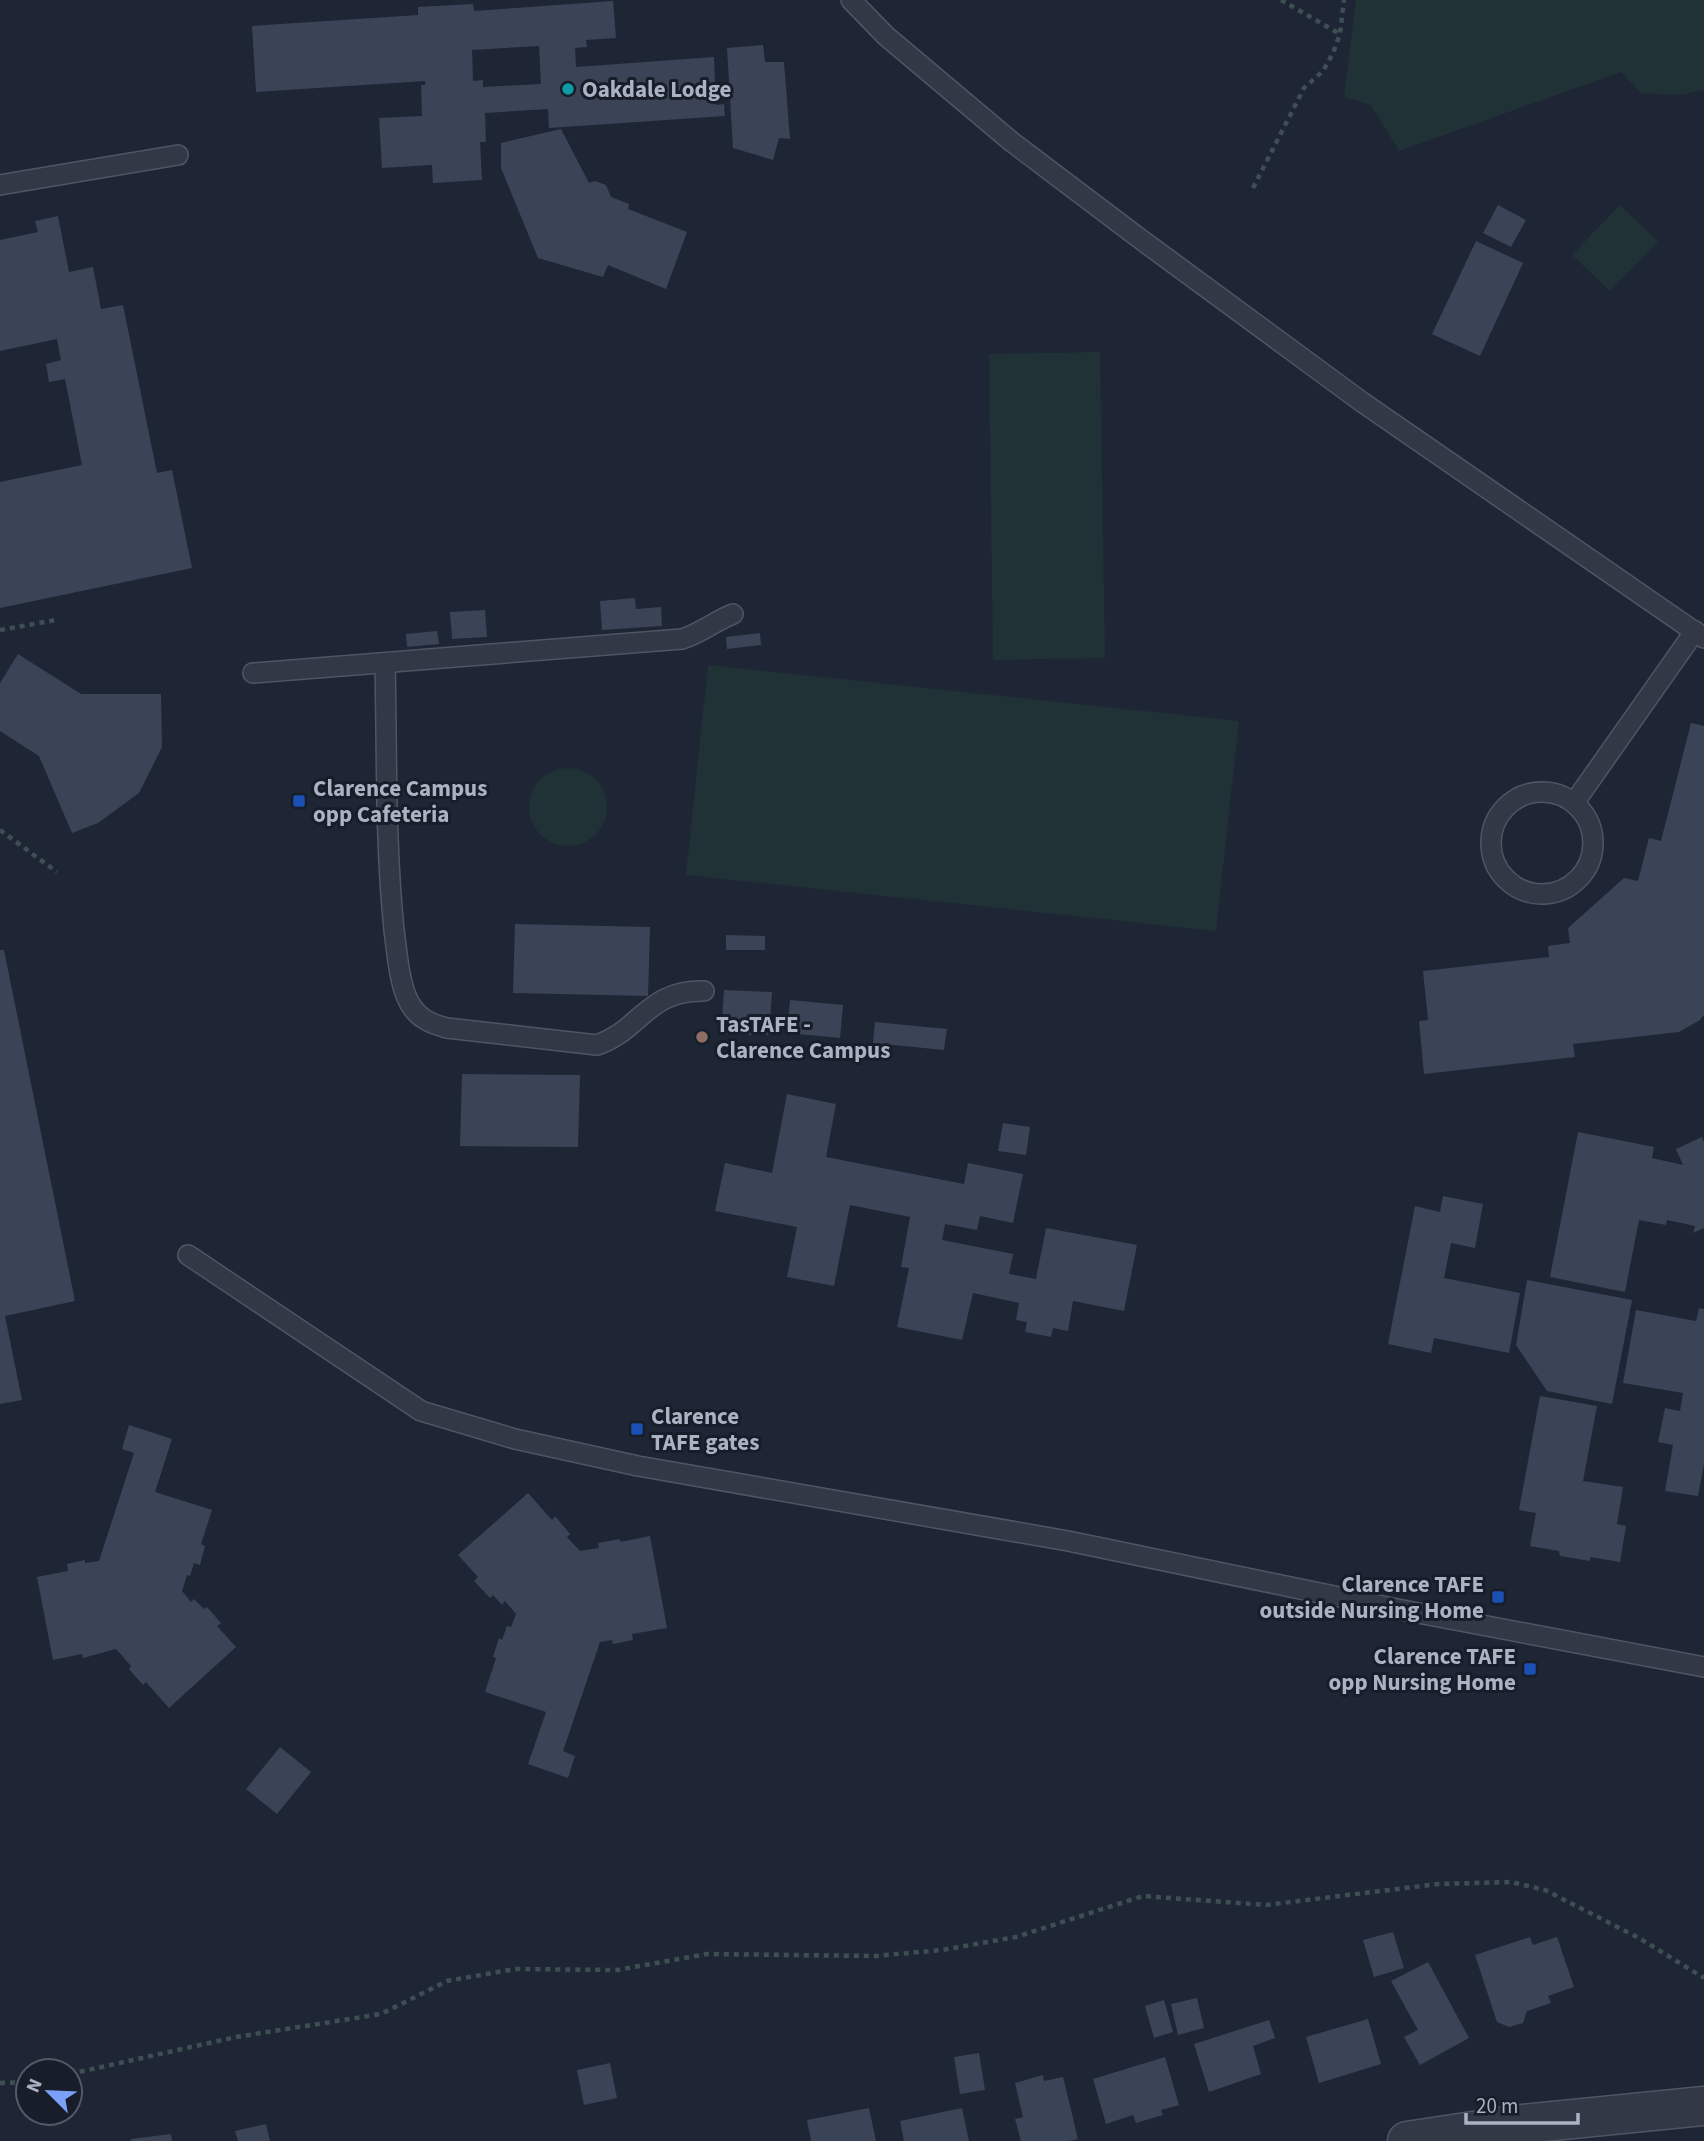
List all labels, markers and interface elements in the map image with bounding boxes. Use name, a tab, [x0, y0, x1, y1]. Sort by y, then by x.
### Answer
place label: Oakdale Lodge	[582, 73, 732, 106]
marker: Oakdale Lodge	[560, 81, 576, 97]
place label: Clarence Campus opp Cafeteria	[313, 772, 487, 831]
marker: Clarence Campus opp Cafeteria	[291, 793, 307, 809]
place label: TasTAFE - Clarence Campus	[716, 1008, 890, 1067]
marker: TasTAFE - Clarence Campus	[694, 1029, 710, 1045]
place label: Clarence TAFE gates	[651, 1400, 759, 1459]
marker: Clarence TAFE gates	[629, 1421, 645, 1437]
place label: Clarence TAFE outside Nursing Home	[1260, 1568, 1484, 1627]
marker: Clarence TAFE outside Nursing Home	[1490, 1589, 1506, 1605]
place label: Clarence TAFE opp Nursing Home	[1328, 1640, 1516, 1699]
marker: Clarence TAFE opp Nursing Home	[1522, 1661, 1538, 1677]
north arrow	[14, 2057, 84, 2127]
text: N	[20, 2074, 50, 2097]
scale bar	[1466, 2082, 1578, 2126]
text: 20 m	[1476, 2091, 1518, 2121]

